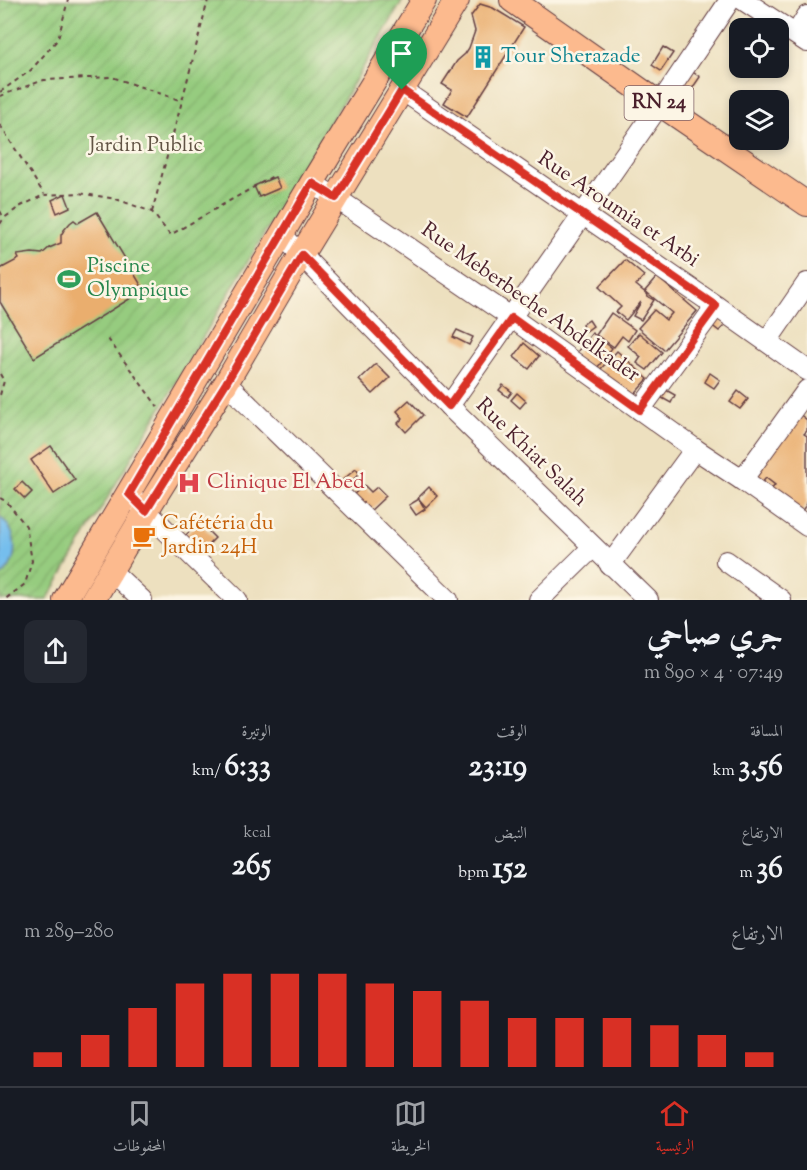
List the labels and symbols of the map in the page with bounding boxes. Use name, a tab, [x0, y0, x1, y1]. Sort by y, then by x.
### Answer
pin	[376, 28, 427, 90]
place label: Tour Sherazade	[501, 42, 641, 72]
building icon: Tour Sherazade	[470, 44, 496, 70]
road number: RN 24	[624, 86, 694, 120]
park label: Jardin Public	[88, 131, 203, 161]
street label: Rue Aroumia et Arbi	[531, 145, 705, 275]
street label: Rue Meberbeche Abdelkader	[414, 216, 646, 390]
place label: Piscine Olympique	[87, 252, 189, 306]
sports icon: Piscine Olympique	[56, 266, 82, 292]
street label: Rue Khiat Salah	[468, 392, 594, 514]
place label: Clinique El Abed	[207, 468, 365, 498]
hospital icon: Clinique El Abed	[176, 470, 202, 496]
place label: Cafétéria du Jardin 24H	[161, 509, 274, 563]
cafe icon: Cafétéria du Jardin 24H	[131, 523, 157, 549]

